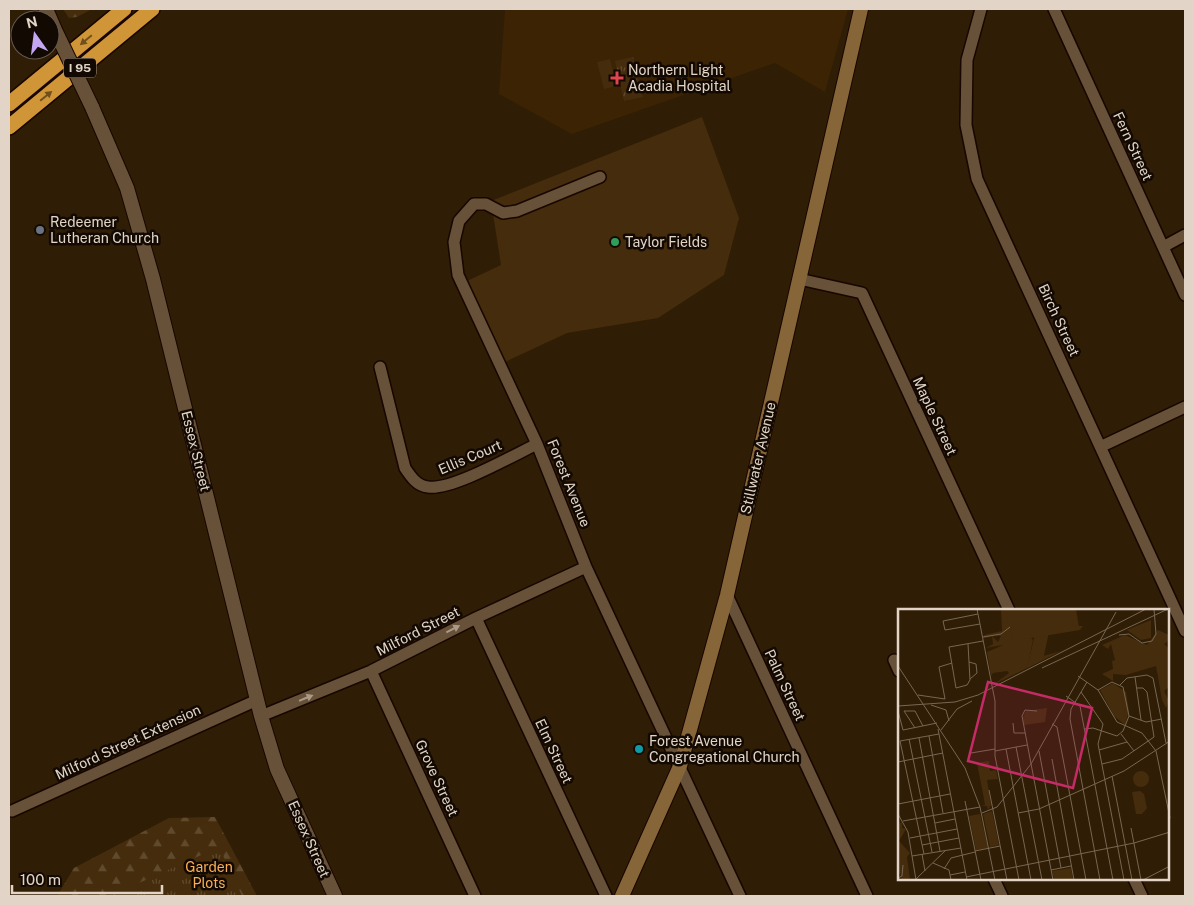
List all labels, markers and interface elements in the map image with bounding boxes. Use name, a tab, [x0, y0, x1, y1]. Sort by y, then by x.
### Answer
north arrow	[10, 10, 60, 60]
text: N	[25, 13, 39, 31]
one-way arrow	[80, 34, 93, 45]
road number: I 95	[64, 58, 96, 78]
place label: Northern Light Acadia Hospital	[628, 62, 731, 94]
marker: Northern Light Acadia Hospital	[610, 71, 624, 85]
one-way arrow	[40, 90, 53, 101]
street label: Fern Street	[1110, 109, 1156, 183]
place label: Redeemer Lutheran Church	[50, 214, 159, 246]
marker: Redeemer Lutheran Church	[34, 224, 46, 236]
place label: Taylor Fields	[625, 234, 707, 250]
marker: Taylor Fields	[609, 236, 621, 248]
street label: Birch Street	[1035, 281, 1083, 359]
street label: Maple Street	[910, 374, 960, 458]
street label: Stillwater Avenue	[737, 400, 779, 516]
street label: Essex Street	[178, 409, 214, 493]
street label: Ellis Court	[436, 437, 504, 477]
street label: Forest Avenue	[544, 437, 594, 529]
street label: Milford Street	[374, 603, 462, 659]
inset map	[898, 609, 1169, 880]
one-way arrow	[446, 625, 461, 633]
street label: Palm Street	[761, 647, 809, 723]
one-way arrow	[299, 694, 314, 702]
street label: Milford Street Extension	[53, 701, 203, 783]
street label: Elm Street	[532, 716, 576, 786]
place label: Forest Avenue Congregational Church	[649, 733, 800, 765]
street label: Grove Street	[412, 737, 462, 819]
marker: Forest Avenue Congregational Church	[633, 743, 645, 755]
street label: Essex Street	[285, 798, 333, 880]
park label: Garden Plots	[185, 859, 233, 891]
scale bar	[12, 862, 162, 894]
text: 100 m	[20, 871, 61, 888]

